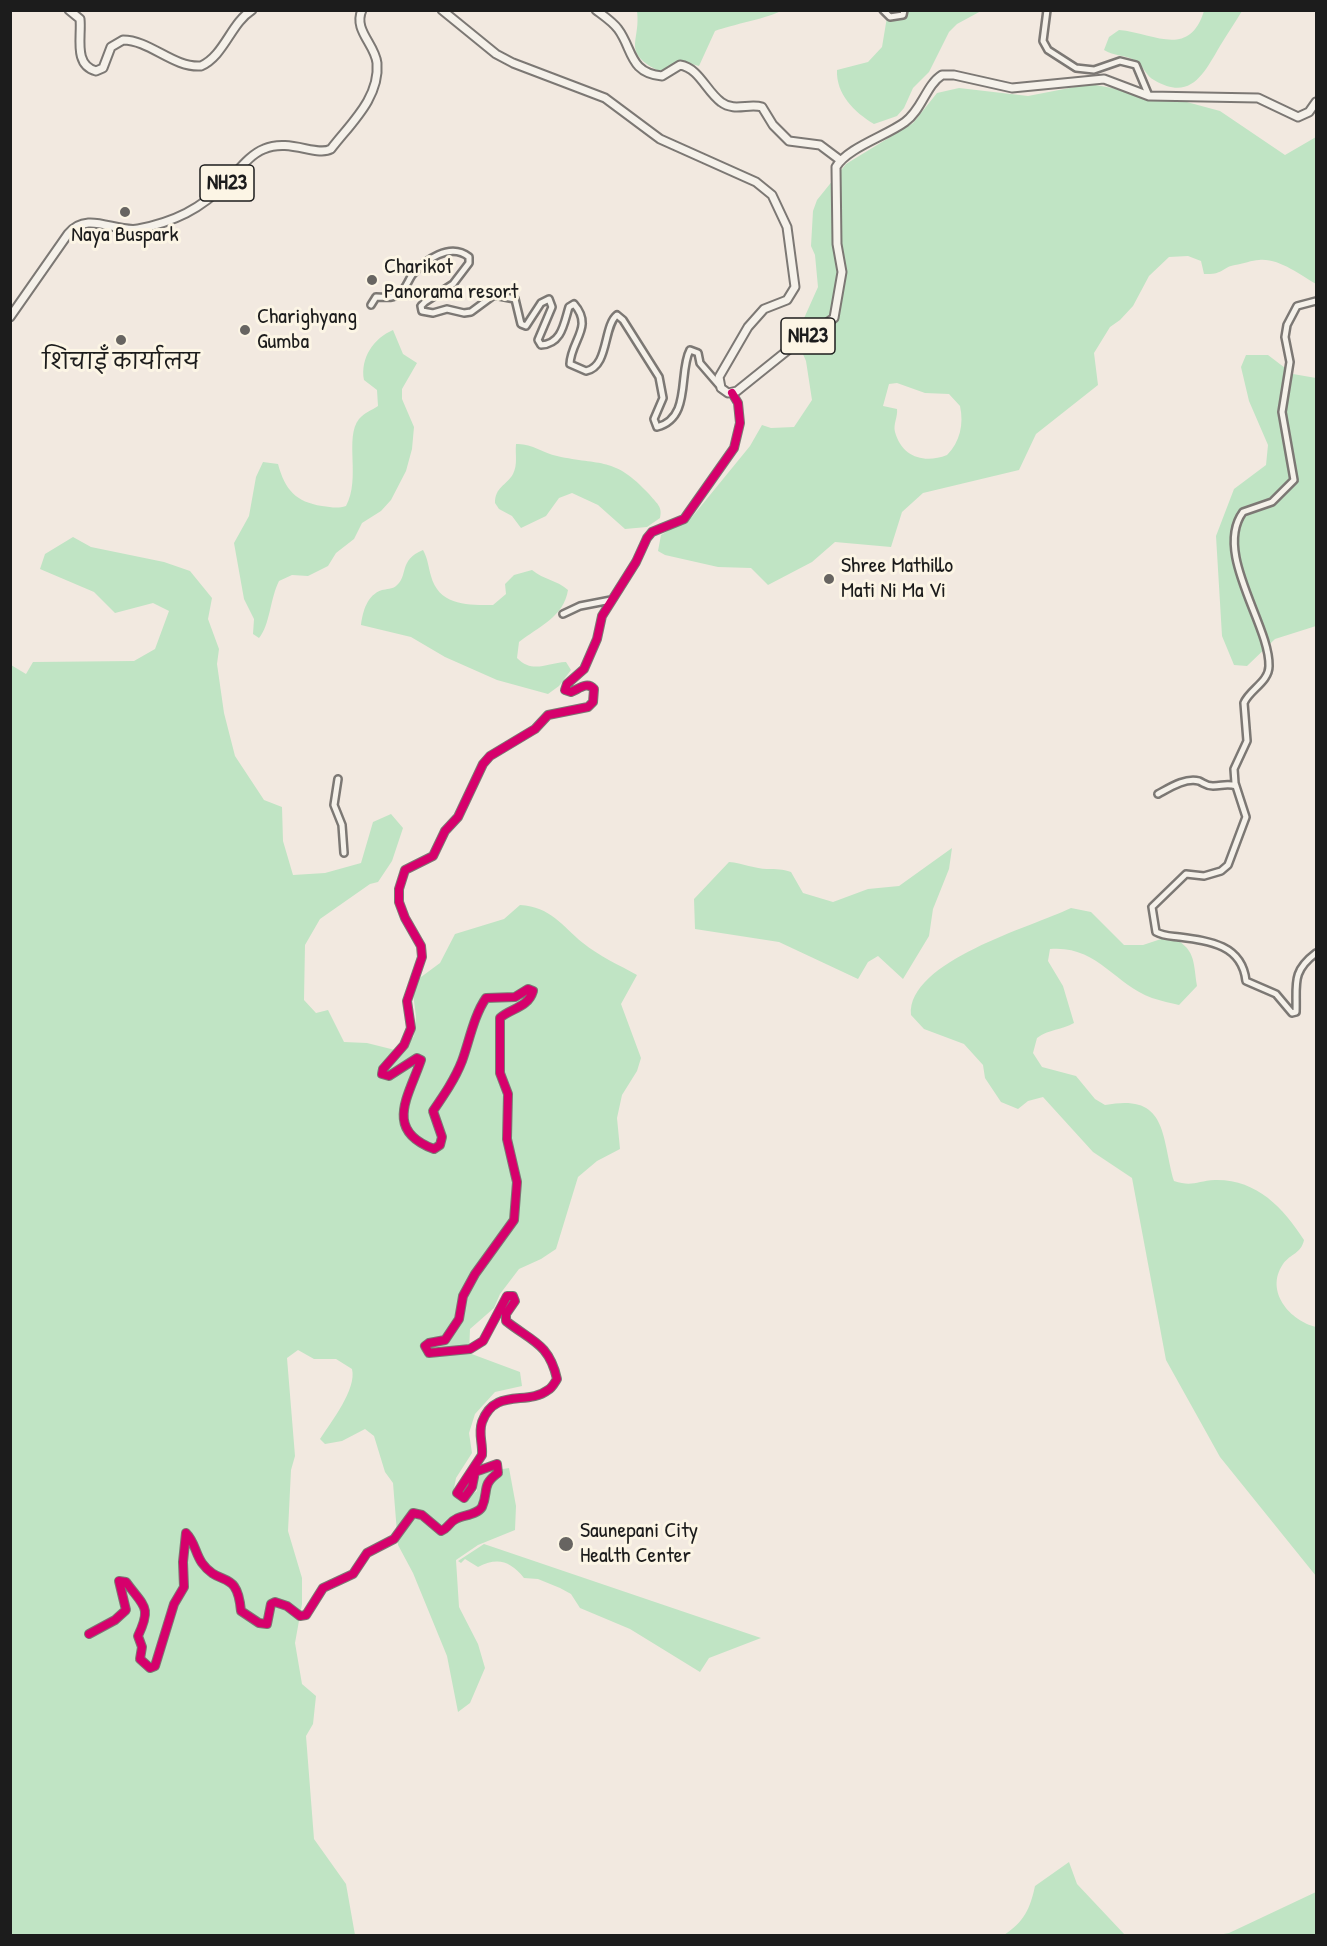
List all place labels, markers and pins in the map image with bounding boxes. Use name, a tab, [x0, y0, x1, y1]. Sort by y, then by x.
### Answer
marker: Naya Buspark	[118, 205, 132, 219]
place label: Naya Buspark	[71, 222, 179, 248]
place label: Charikot Panorama resort	[384, 254, 518, 306]
marker: Charikot Panorama resort	[365, 273, 379, 287]
place label: Charighyang Gumba	[257, 304, 357, 356]
marker: Charighyang Gumba	[238, 323, 252, 337]
marker: शिचाइँ कार्यालय	[114, 333, 128, 347]
place label: शिचाइँ कार्यालय	[42, 350, 200, 376]
place label: Shree Mathillo Mati Ni Ma Vi	[841, 553, 953, 604]
marker: Shree Mathillo Mati Ni Ma Vi	[822, 572, 836, 586]
place label: Saunepani City Health Center	[580, 1518, 698, 1570]
marker: Saunepani City Health Center	[557, 1535, 575, 1553]

